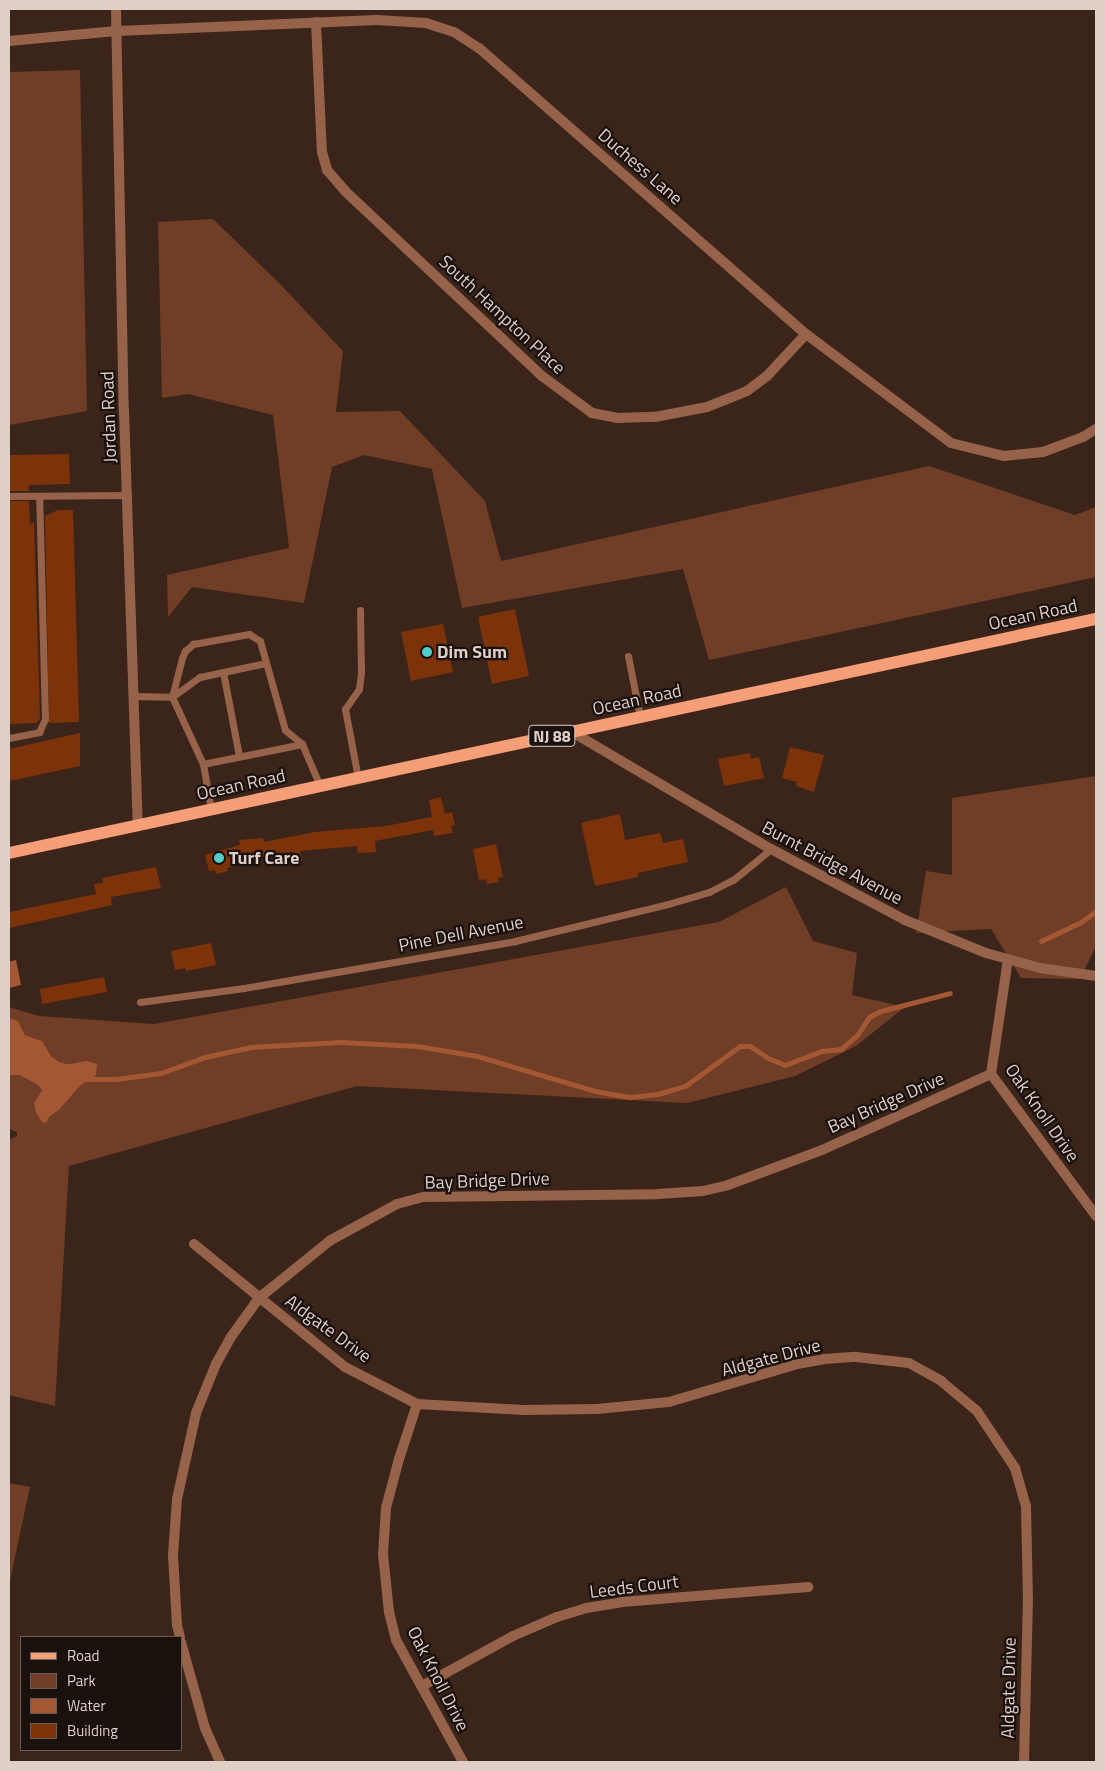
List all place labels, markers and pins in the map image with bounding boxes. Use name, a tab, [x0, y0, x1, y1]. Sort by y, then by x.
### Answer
place label: Dim Sum	[437, 641, 507, 663]
marker: Dim Sum	[421, 646, 433, 658]
place label: Turf Care	[229, 847, 299, 869]
marker: Turf Care	[213, 852, 225, 864]

